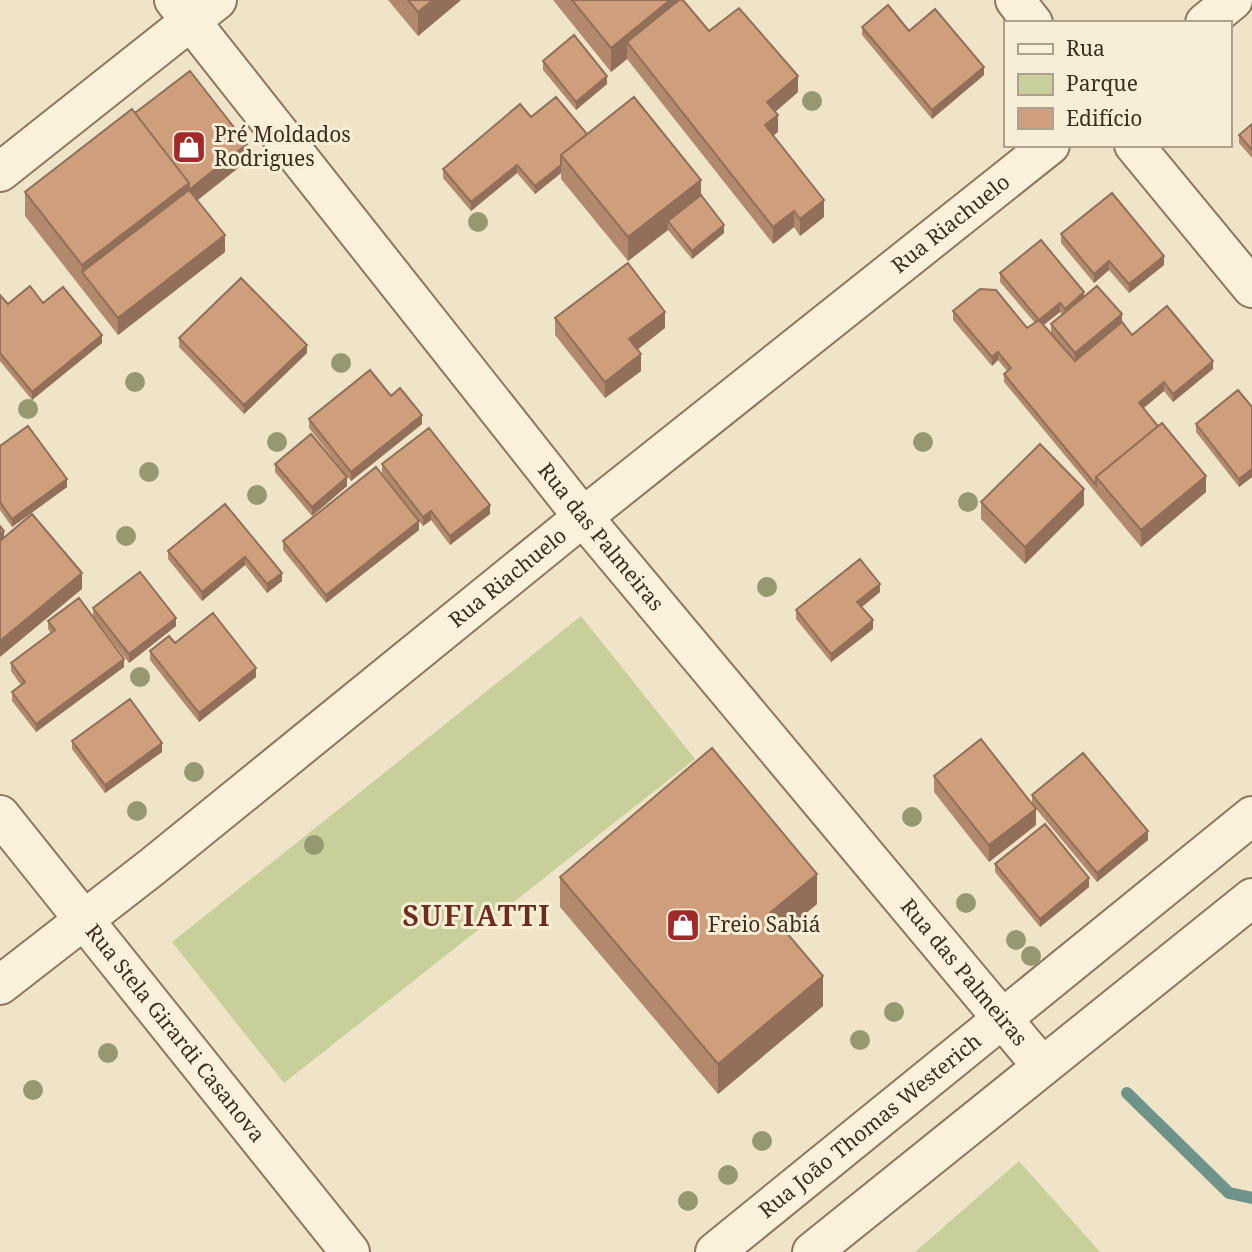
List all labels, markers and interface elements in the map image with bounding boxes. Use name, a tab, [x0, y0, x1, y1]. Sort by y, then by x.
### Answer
legend	[1004, 21, 1231, 147]
text: Rua	[1066, 34, 1105, 62]
text: Parque	[1066, 69, 1138, 97]
text: Edifício	[1066, 104, 1142, 132]
place label: Pré Moldados Rodrigues	[214, 120, 351, 172]
shop icon: Pré Moldados Rodrigues	[170, 128, 208, 166]
street label: Rua Riachuelo	[885, 167, 1015, 279]
street label: Rua das Palmeiras	[532, 457, 671, 616]
street label: Rua Riachuelo	[443, 521, 572, 633]
street label: Rua das Palmeiras	[895, 892, 1034, 1051]
district label: SUFIATTI	[403, 896, 551, 934]
shop icon: Freio Sabiá	[664, 906, 702, 944]
place label: Freio Sabiá	[708, 910, 821, 938]
street label: Rua Stela Girardi Casanova	[80, 918, 272, 1148]
street label: Rua João Thomas Westerich	[753, 1026, 987, 1224]

